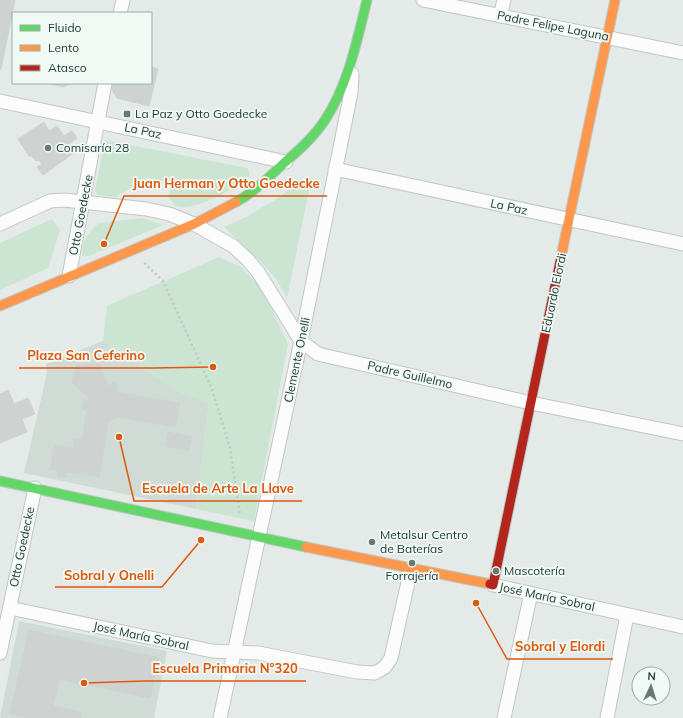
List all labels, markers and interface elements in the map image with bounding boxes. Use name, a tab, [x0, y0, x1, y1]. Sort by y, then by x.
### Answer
street label: Padre Felipe Laguna	[496, 7, 610, 44]
legend	[12, 12, 152, 84]
text: Fluido	[48, 20, 82, 35]
text: Lento	[48, 40, 79, 55]
text: Atasco	[48, 60, 87, 75]
place label: La Paz y Otto Goedecke	[135, 106, 267, 121]
marker: La Paz y Otto Goedecke	[122, 109, 132, 119]
street label: La Paz	[123, 119, 163, 142]
place label: Comisaría 28	[56, 140, 129, 155]
marker: Comisaría 28	[43, 143, 53, 153]
callout: Juan Herman y Otto Goedecke	[124, 171, 327, 196]
street label: Otto Goedecke	[65, 173, 96, 256]
text: Juan Herman y Otto Goedecke	[132, 175, 320, 192]
street label: La Paz	[489, 195, 529, 218]
street label: Eduardo Elordi	[538, 252, 569, 334]
street label: Clemente Onelli	[280, 316, 313, 404]
callout: Plaza San Ceferino	[19, 343, 153, 368]
text: Plaza San Ceferino	[27, 347, 145, 363]
street label: Padre Guillelmo	[366, 357, 454, 392]
callout: Escuela de Arte La Llave	[134, 476, 302, 501]
text: Escuela de Arte La Llave	[142, 480, 294, 496]
street label: Otto Goedecke	[6, 505, 37, 588]
place label: Metalsur Centro de Baterías	[380, 527, 468, 556]
marker: Metalsur Centro de Baterías	[367, 537, 377, 547]
marker: Forrajería	[407, 558, 417, 568]
callout: Sobral y Onelli	[55, 562, 162, 587]
place label: Mascotería	[504, 563, 565, 578]
marker: Mascotería	[491, 566, 501, 576]
text: Sobral y Onelli	[64, 567, 154, 584]
place label: Forrajería	[385, 568, 439, 583]
street label: José María Sobral	[498, 579, 596, 614]
street label: José María Sobral	[92, 618, 190, 653]
callout: Sobral y Elordi	[507, 634, 613, 659]
text: Sobral y Elordi	[515, 638, 605, 655]
callout: Escuela Primaria N°320	[144, 656, 306, 681]
text: Escuela Primaria N°320	[152, 660, 298, 676]
north arrow	[631, 666, 671, 706]
text: N	[647, 669, 656, 683]

